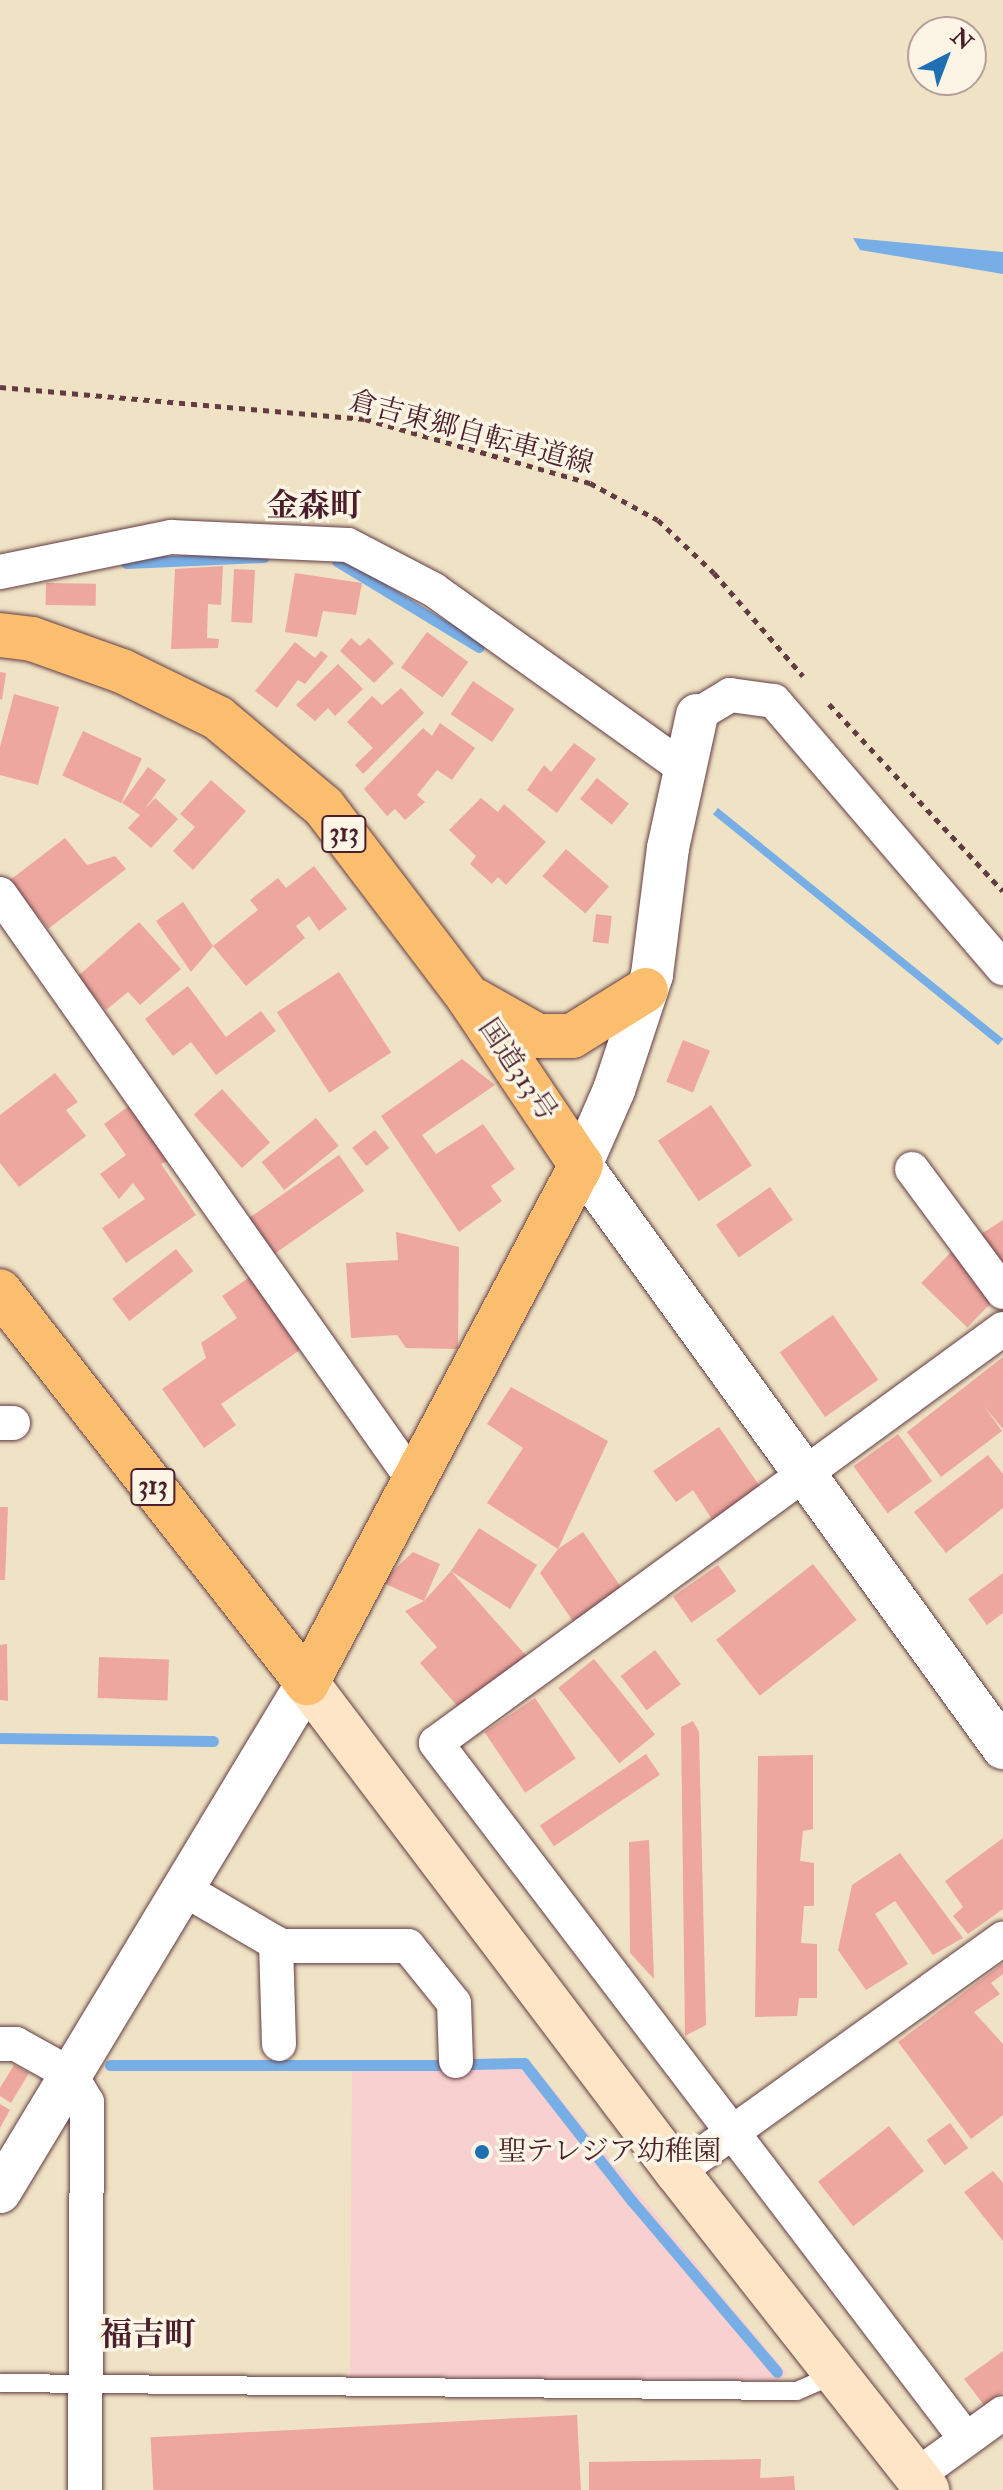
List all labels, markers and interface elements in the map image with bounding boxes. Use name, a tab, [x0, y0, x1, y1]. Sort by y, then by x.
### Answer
north arrow	[907, 16, 987, 96]
text: N	[945, 23, 978, 57]
street label: 倉吉東郷自転車道線	[345, 384, 597, 482]
district label: 金森町	[266, 487, 362, 525]
road number: 313	[320, 812, 368, 856]
street label: 国道313号	[471, 1013, 563, 1127]
road number: 313	[129, 1465, 177, 1509]
place label: 聖テレジア幼稚園	[498, 2135, 722, 2169]
marker: 聖テレジア幼稚園	[473, 2143, 491, 2161]
district label: 福吉町	[100, 2316, 196, 2354]

